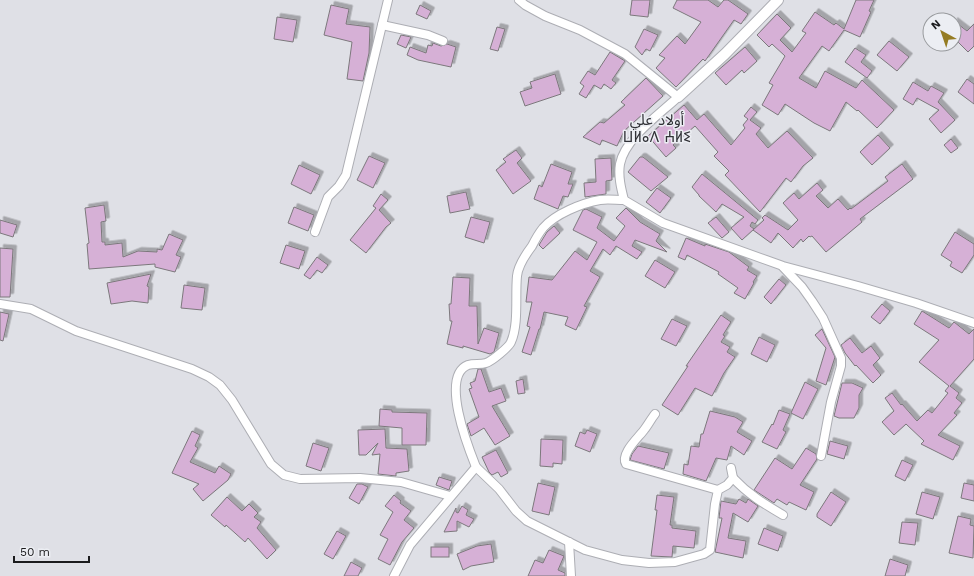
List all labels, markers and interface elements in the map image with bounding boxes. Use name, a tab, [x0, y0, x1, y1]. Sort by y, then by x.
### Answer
north arrow	[922, 12, 962, 52]
text: N	[929, 17, 943, 32]
district label: أولاد علي ⵡⵍⴰⴷ ⵄⵍⵉ	[623, 111, 691, 146]
scale bar	[14, 538, 89, 564]
text: 50 m	[20, 545, 50, 559]

